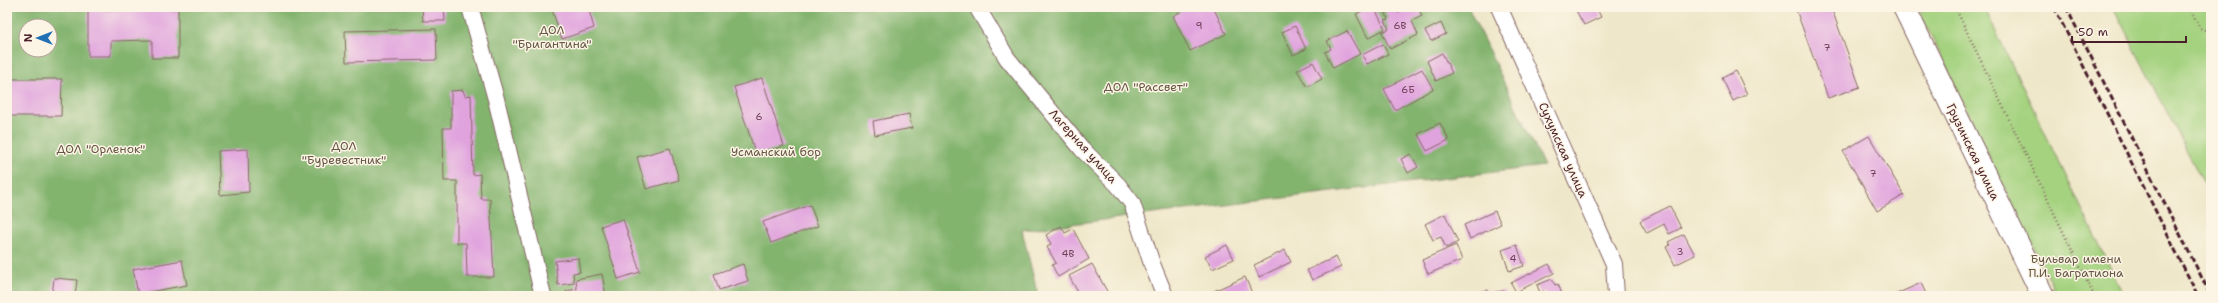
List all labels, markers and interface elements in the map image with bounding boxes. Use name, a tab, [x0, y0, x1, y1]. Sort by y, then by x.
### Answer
north arrow	[18, 18, 58, 58]
scale bar	[2072, 18, 2186, 44]
house number: 9	[1196, 19, 1203, 32]
house number: 6В	[1394, 19, 1407, 32]
park label: ДОЛ "Бригантина"	[512, 22, 592, 52]
text: 50 m	[2078, 24, 2108, 40]
text: N	[21, 33, 36, 42]
house number: 7	[1824, 41, 1831, 54]
park label: ДОЛ "Рассвет"	[1104, 79, 1188, 95]
house number: 6Б	[1401, 83, 1415, 96]
street label: Сухумская улица	[1535, 100, 1591, 201]
street label: Грузинская улица	[1943, 101, 2004, 203]
street label: Лагерная улица	[1045, 105, 1121, 187]
house number: 6	[756, 110, 763, 123]
park label: ДОЛ "Буревестник"	[302, 138, 386, 168]
park label: ДОЛ "Орленок"	[57, 141, 145, 157]
park label: Усманский бор	[731, 144, 821, 160]
house number: 7	[1870, 167, 1877, 180]
house number: 3	[1677, 245, 1684, 258]
house number: 4В	[1062, 247, 1075, 260]
park label: Бульвар имени П.И. Багратиона	[2028, 251, 2124, 281]
house number: 4	[1510, 252, 1517, 265]

